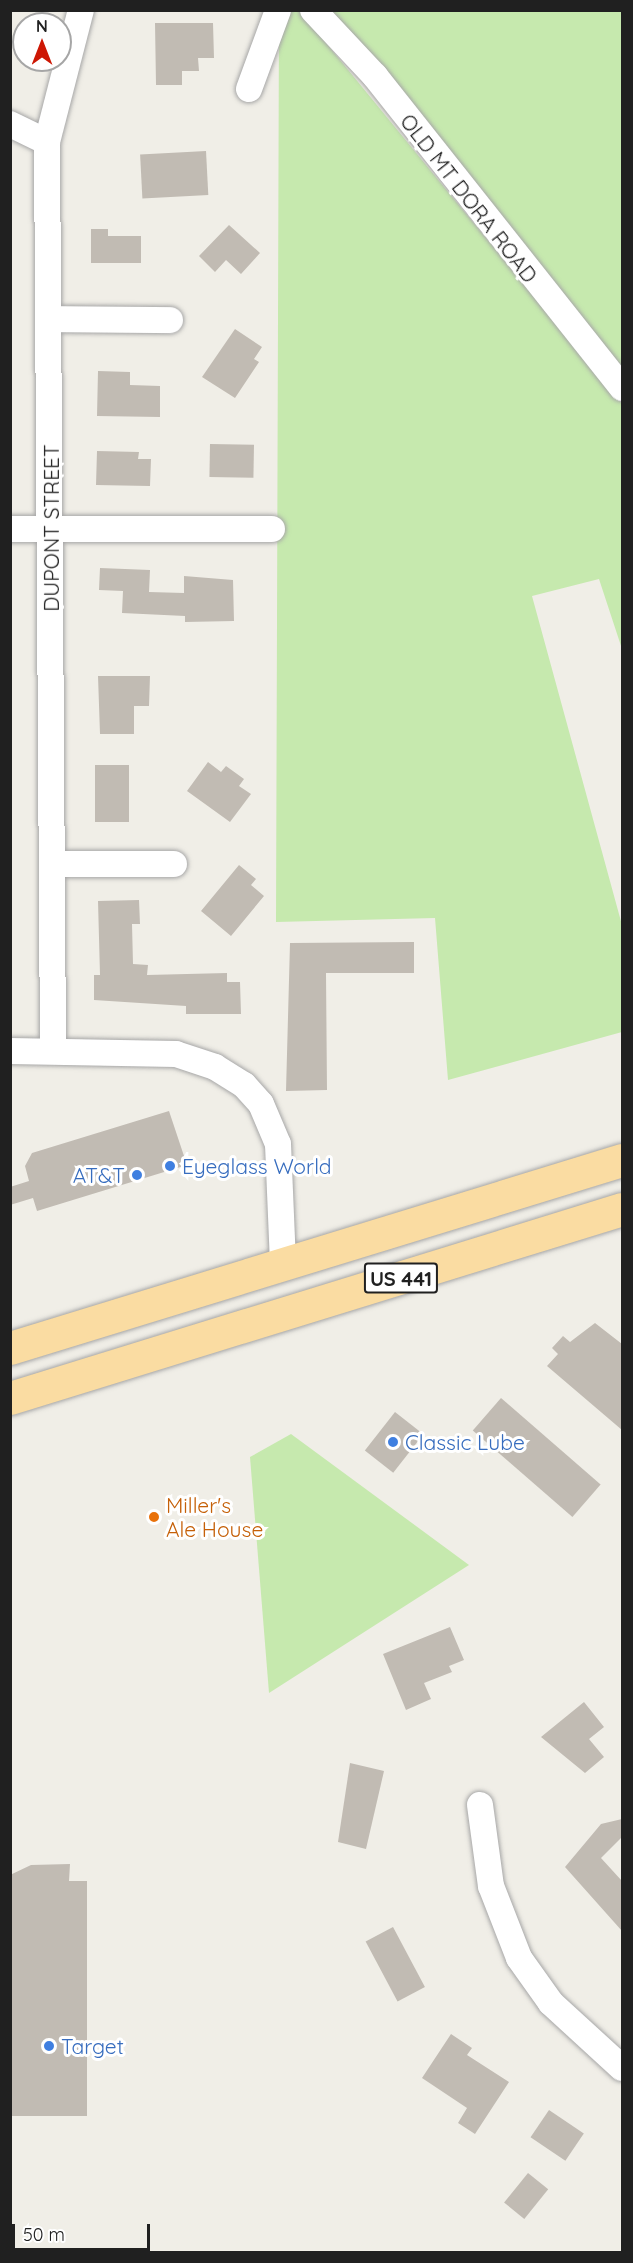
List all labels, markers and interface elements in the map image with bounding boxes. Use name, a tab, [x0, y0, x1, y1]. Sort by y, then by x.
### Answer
north arrow	[12, 12, 72, 72]
text: N	[36, 16, 48, 36]
street label: OLD MT DORA ROAD	[395, 109, 543, 287]
street label: DUPONT STREET	[38, 444, 64, 612]
place label: Eyeglass World	[182, 1153, 331, 1179]
marker: Eyeglass World	[163, 1159, 177, 1173]
place label: AT&T	[73, 1162, 125, 1188]
marker: AT&T	[130, 1168, 144, 1182]
road number: US 441	[364, 1261, 438, 1295]
place label: Classic Lube	[405, 1429, 525, 1455]
marker: Classic Lube	[386, 1435, 400, 1449]
place label: Miller's Ale House	[166, 1492, 263, 1542]
marker: Miller's Ale House	[147, 1510, 161, 1524]
place label: Target	[61, 2033, 124, 2059]
marker: Target	[42, 2039, 56, 2053]
scale bar	[15, 2212, 153, 2250]
text: 50 m	[23, 2223, 65, 2246]

